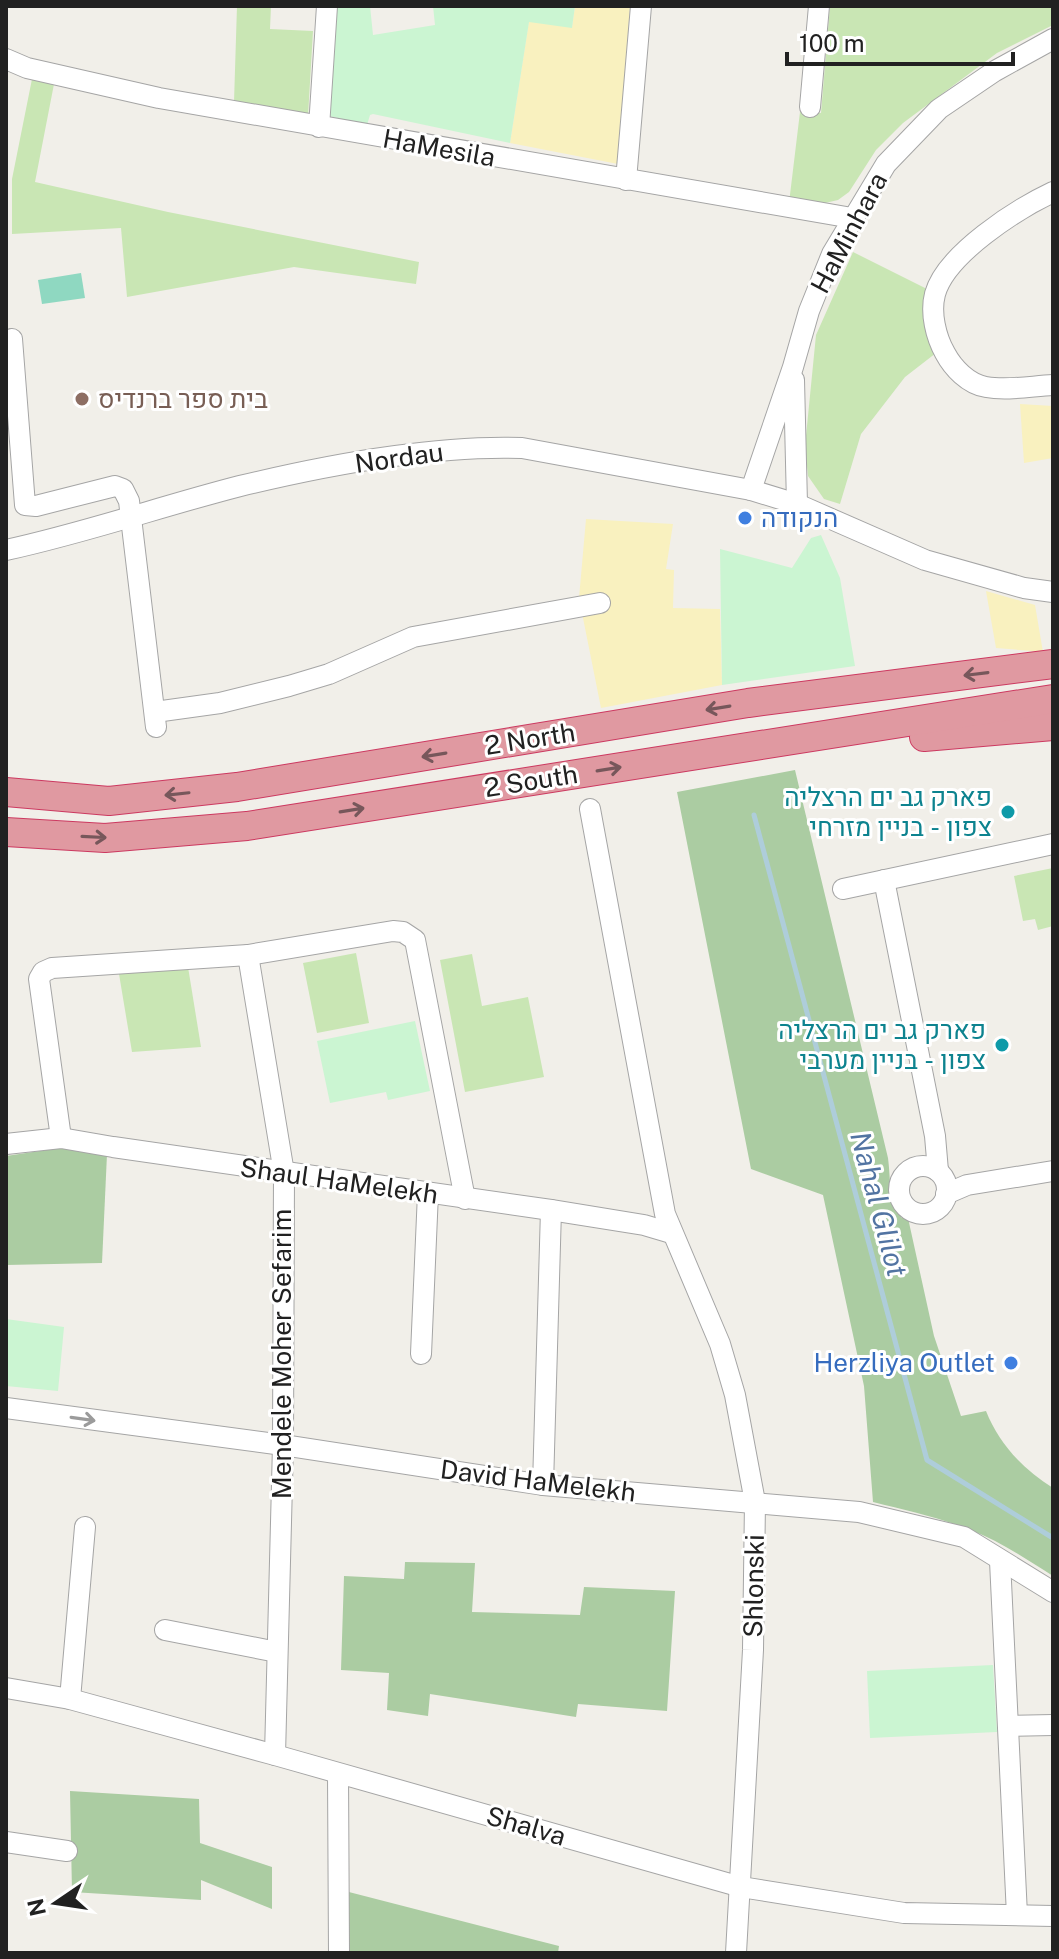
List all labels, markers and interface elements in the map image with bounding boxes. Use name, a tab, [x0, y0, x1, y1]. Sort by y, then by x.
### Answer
scale bar	[787, 16, 1013, 66]
text: 100 m	[799, 29, 865, 57]
street label: HaMesila	[380, 122, 498, 173]
street label: HaMinhara	[804, 167, 893, 298]
place label: בית ספר ברנדיס	[98, 383, 268, 414]
marker: בית ספר ברנדיס	[73, 390, 91, 408]
street label: Nordau	[353, 436, 445, 479]
place label: הנקודה	[761, 502, 838, 533]
marker: הנקודה	[736, 509, 754, 527]
one-way arrow	[964, 667, 989, 682]
one-way arrow	[706, 701, 731, 716]
street label: 2 North	[483, 716, 577, 761]
one-way arrow	[422, 748, 447, 763]
street label: 2 South	[482, 758, 580, 803]
one-way arrow	[596, 760, 621, 775]
place label: פארק גב ים הרצליה צפון - בניין מזרחי	[784, 781, 992, 842]
one-way arrow	[164, 786, 191, 801]
one-way arrow	[339, 801, 364, 816]
marker: פארק גב ים הרצליה צפון - בניין מזרחי	[999, 803, 1017, 821]
one-way arrow	[80, 829, 107, 844]
place label: פארק גב ים הרצליה צפון - בניין מערבי	[778, 1014, 986, 1075]
marker: פארק גב ים הרצליה צפון - בניין מערבי	[993, 1036, 1011, 1054]
water label: Nahal Glilot	[844, 1128, 915, 1280]
street label: Shaul HaMelekh	[238, 1151, 440, 1210]
street label: Mendele Moher Sefarim	[266, 1209, 297, 1499]
place label: Herzliya Outlet	[813, 1347, 995, 1378]
marker: Herzliya Outlet	[1002, 1354, 1020, 1372]
one-way arrow	[69, 1411, 96, 1426]
street label: David HaMelekh	[439, 1453, 638, 1508]
street label: Shlonski	[737, 1534, 770, 1638]
street label: Shalva	[483, 1799, 569, 1852]
north arrow	[16, 1863, 96, 1943]
text: N	[22, 1896, 51, 1919]

